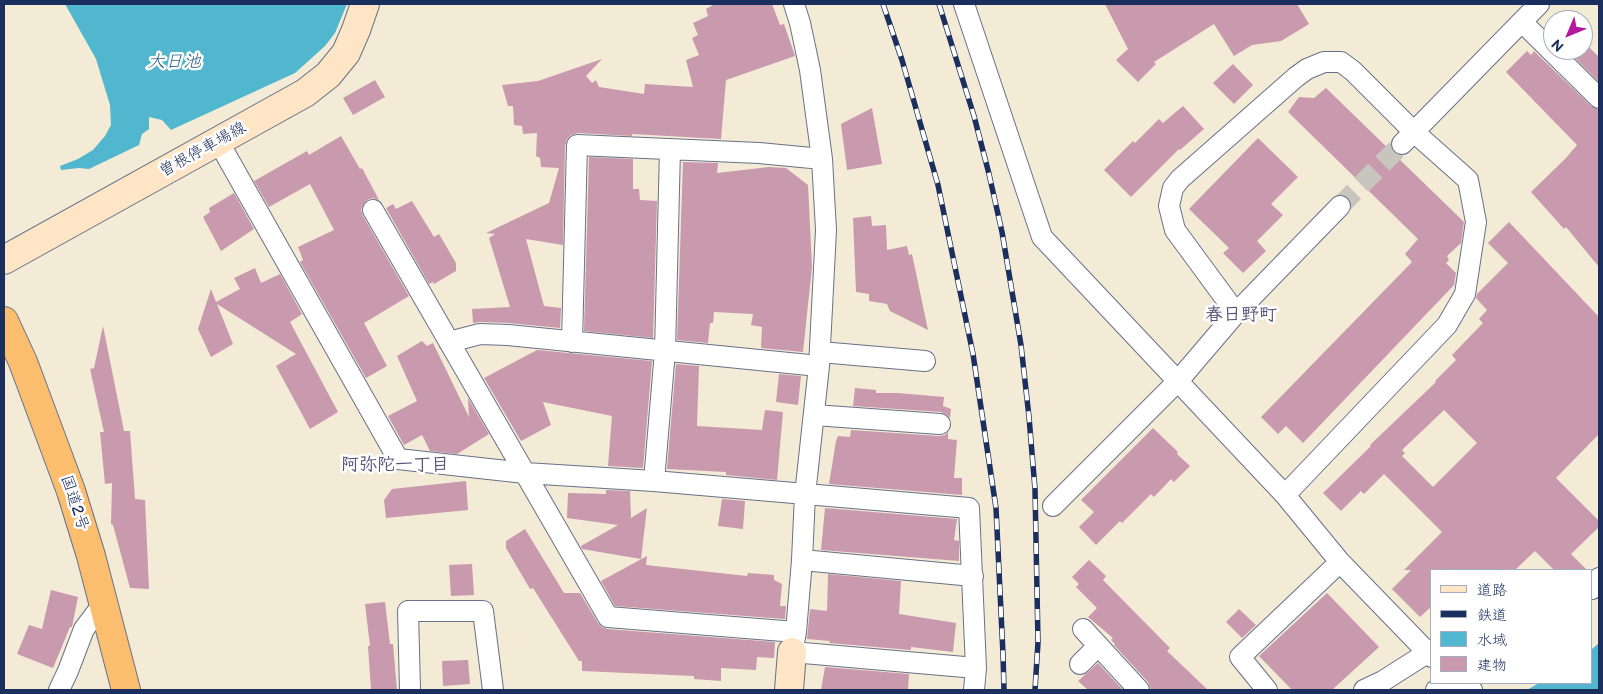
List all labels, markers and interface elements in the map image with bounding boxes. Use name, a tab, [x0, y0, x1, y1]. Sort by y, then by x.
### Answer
north arrow	[1543, 10, 1593, 60]
text: N	[1548, 36, 1567, 55]
water label: 大日池	[147, 51, 201, 73]
street label: 曽根停車場線	[156, 118, 250, 182]
district label: 春日野町	[1205, 304, 1277, 326]
district label: 阿弥陀一丁目	[341, 454, 449, 476]
street label: 国道2号	[56, 473, 92, 533]
legend	[1430, 569, 1593, 684]
text: 道路	[1477, 581, 1507, 600]
text: 鉄道	[1477, 606, 1507, 625]
text: 水域	[1477, 631, 1507, 650]
text: 建物	[1477, 656, 1507, 675]

